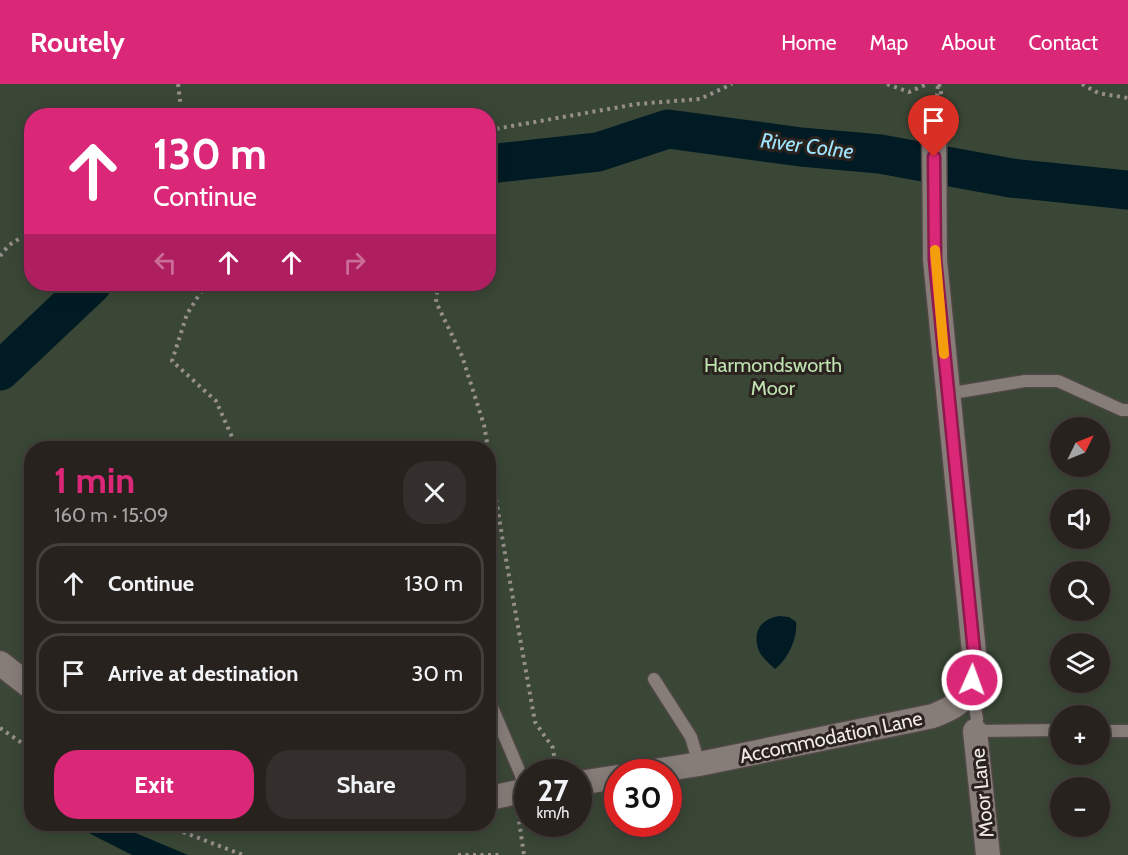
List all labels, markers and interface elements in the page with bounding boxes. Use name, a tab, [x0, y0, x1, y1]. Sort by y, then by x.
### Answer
text: Routely	[30, 25, 125, 59]
text: Home	[781, 30, 837, 55]
text: Map	[870, 30, 908, 55]
text: About	[941, 30, 995, 55]
text: Contact	[1028, 30, 1098, 55]
pin	[908, 95, 959, 157]
icon: arrive	[917, 104, 950, 137]
water label: River Colne	[759, 127, 855, 164]
text: 130 m	[153, 128, 267, 180]
icon: ahead	[54, 132, 132, 210]
text: Continue	[153, 180, 257, 213]
icon: left	[149, 246, 182, 279]
icon: ahead	[212, 246, 245, 279]
icon: ahead	[275, 246, 308, 279]
icon: right	[338, 246, 371, 279]
park label: Harmondsworth Moor	[704, 353, 842, 400]
north arrow	[1050, 417, 1110, 477]
map controls	[1050, 417, 1110, 837]
text: 1 min	[54, 458, 135, 502]
button: close	[403, 461, 466, 524]
button: sound	[1050, 489, 1110, 549]
text: 160 m · 15:09	[54, 503, 168, 527]
button: search	[1050, 561, 1110, 621]
icon: ahead	[57, 567, 90, 600]
text: Continue	[108, 570, 194, 597]
text: 130 m	[404, 570, 463, 597]
button: layers	[1050, 633, 1110, 693]
position arrow	[940, 648, 1004, 712]
icon: arrive	[57, 657, 90, 690]
text: Arrive at destination	[108, 660, 298, 687]
text: 30 m	[411, 660, 463, 687]
button: +	[1050, 705, 1110, 765]
street label: Accommodation Lane	[737, 706, 925, 768]
street label: Moor Lane	[965, 747, 999, 839]
button: Exit	[54, 750, 254, 819]
button: Share	[266, 750, 466, 819]
speed limit sign: 30	[604, 759, 682, 837]
text: 27	[537, 772, 569, 809]
button: −	[1050, 777, 1110, 837]
text: km/h	[537, 804, 569, 822]

